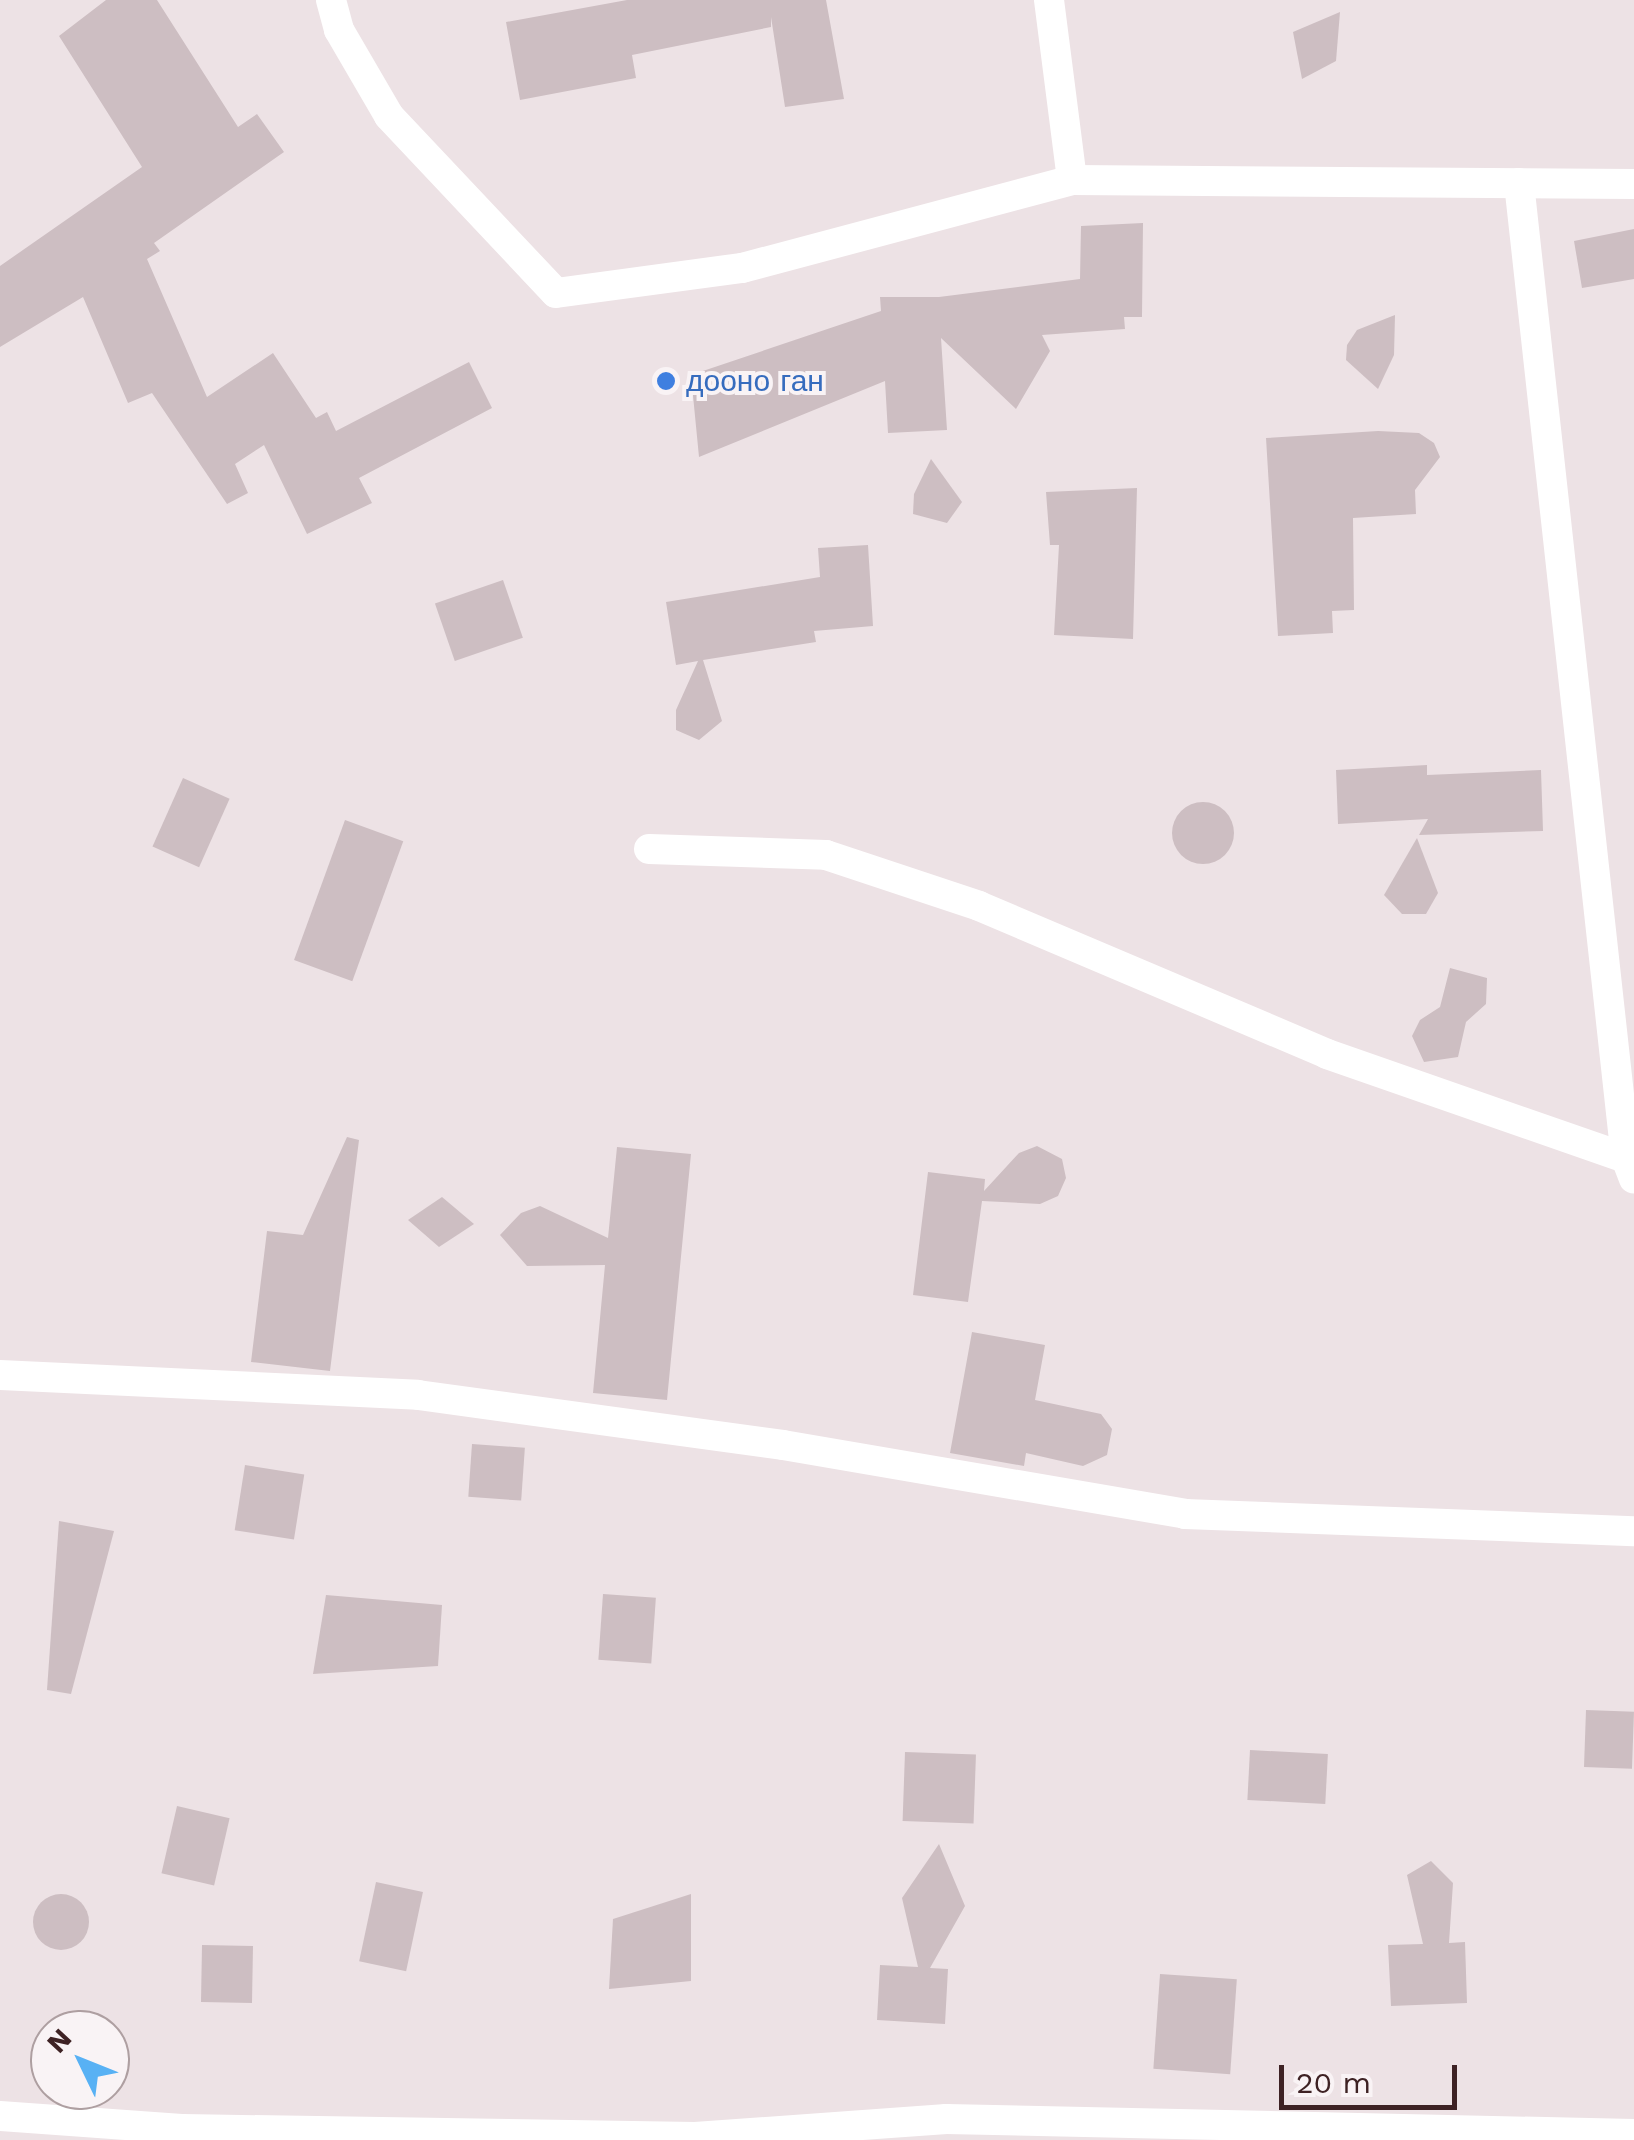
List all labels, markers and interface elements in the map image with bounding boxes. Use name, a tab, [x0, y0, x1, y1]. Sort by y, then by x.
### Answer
place label: дооно ган	[686, 363, 824, 399]
marker: дооно ган	[655, 370, 677, 392]
north arrow	[30, 2010, 130, 2110]
text: N	[40, 2022, 78, 2059]
scale bar	[1284, 2045, 1462, 2107]
text: 20 m	[1296, 2065, 1371, 2100]

